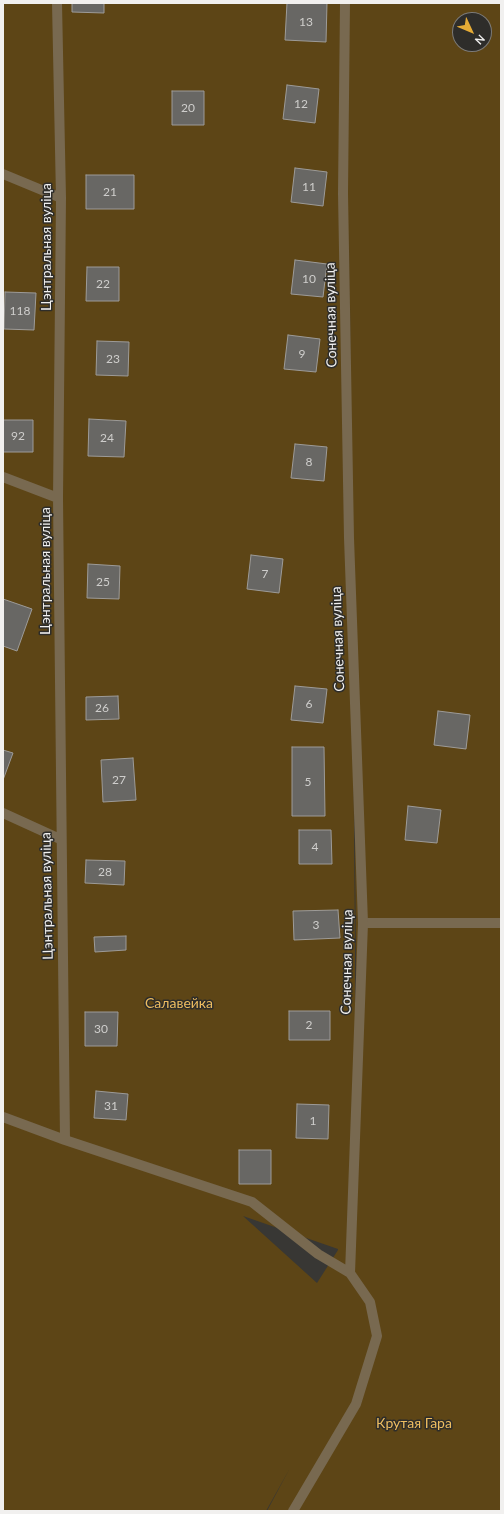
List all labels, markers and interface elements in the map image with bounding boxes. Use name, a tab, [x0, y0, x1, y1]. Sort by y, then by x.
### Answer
north arrow	[452, 12, 492, 52]
house number: 13	[299, 15, 313, 29]
text: N	[473, 32, 488, 48]
house number: 12	[294, 97, 308, 111]
house number: 20	[181, 101, 195, 115]
house number: 11	[302, 180, 316, 194]
street label: Цэнтральная вуліца	[38, 183, 54, 311]
house number: 21	[103, 185, 117, 199]
street label: Сонечная вуліца	[322, 262, 340, 368]
house number: 10	[302, 272, 316, 286]
house number: 22	[96, 277, 110, 291]
house number: 118	[10, 304, 30, 318]
house number: 9	[299, 347, 305, 361]
house number: 23	[106, 352, 120, 366]
house number: 92	[11, 429, 25, 443]
house number: 24	[100, 431, 114, 445]
house number: 8	[306, 455, 312, 469]
street label: Цэнтральная вуліца	[37, 507, 53, 635]
house number: 7	[262, 567, 268, 581]
house number: 25	[96, 575, 110, 589]
street label: Сонечная вуліца	[328, 586, 348, 692]
house number: 6	[306, 697, 312, 711]
house number: 26	[95, 701, 109, 715]
house number: 27	[112, 773, 126, 787]
house number: 5	[305, 775, 311, 789]
street label: Цэнтральная вуліца	[37, 832, 57, 960]
house number: 4	[312, 840, 318, 854]
house number: 28	[98, 865, 112, 879]
street label: Сонечная вуліца	[338, 909, 356, 1015]
house number: 3	[313, 918, 319, 932]
park label: Салавейка	[145, 995, 213, 1011]
house number: 2	[306, 1018, 312, 1032]
house number: 30	[94, 1022, 108, 1036]
house number: 31	[104, 1099, 118, 1113]
house number: 1	[310, 1114, 316, 1128]
park label: Крутая Гара	[376, 1415, 452, 1431]

